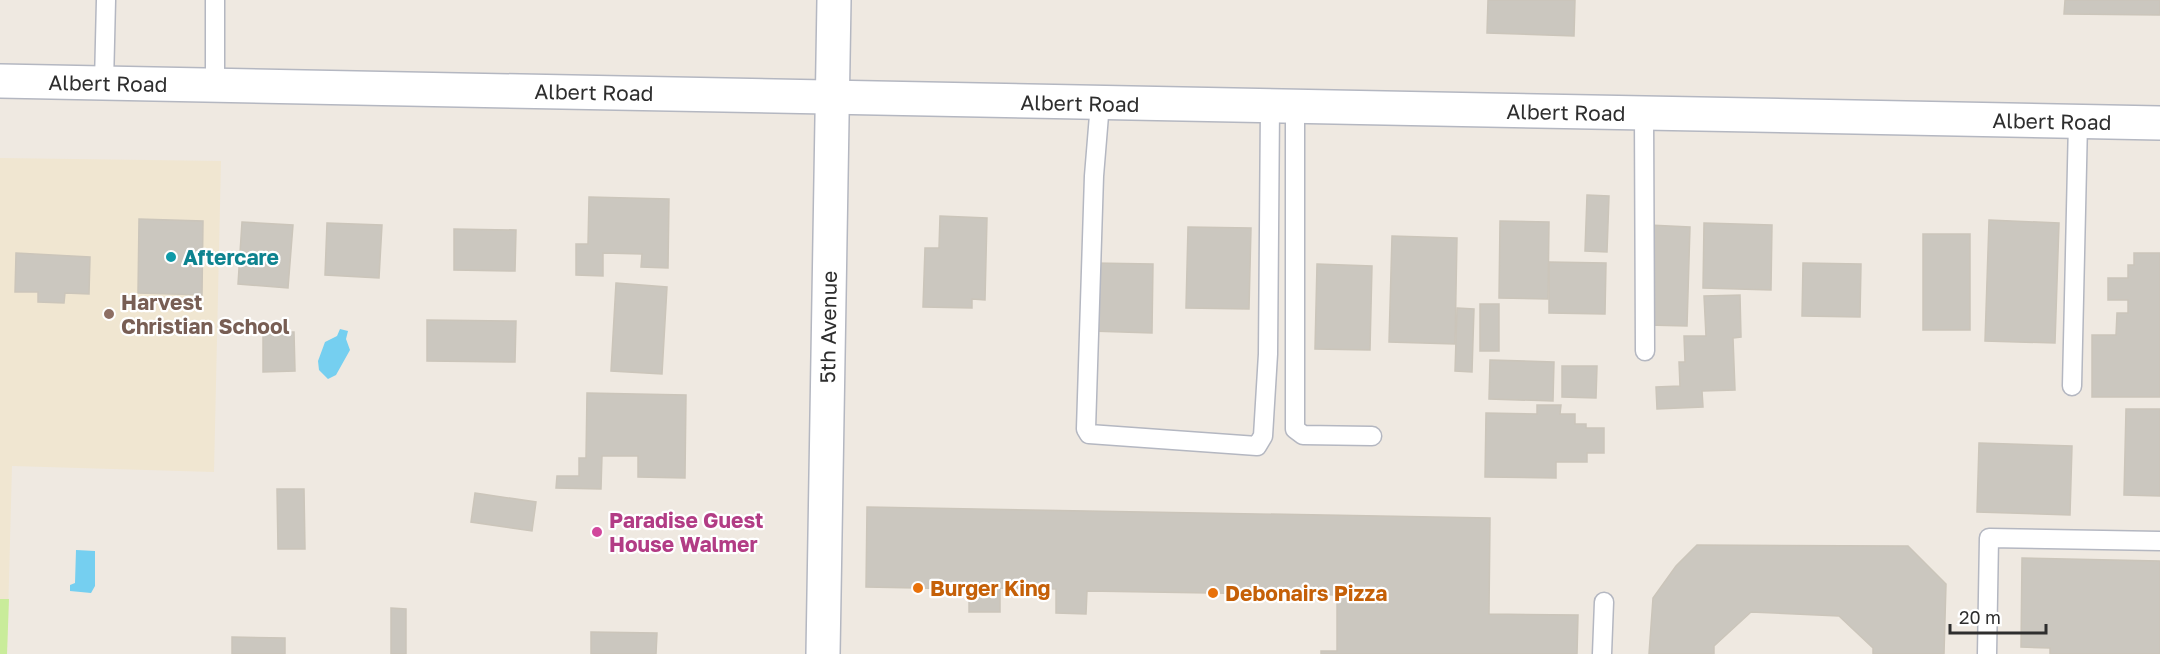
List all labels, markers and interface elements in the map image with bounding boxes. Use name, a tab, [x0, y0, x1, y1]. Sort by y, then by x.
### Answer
street label: Albert Road	[48, 69, 168, 97]
street label: Albert Road	[534, 78, 654, 106]
street label: Albert Road	[1020, 89, 1140, 117]
street label: Albert Road	[1506, 98, 1626, 126]
street label: Albert Road	[1992, 107, 2112, 135]
place label: Aftercare	[183, 244, 279, 270]
marker: Aftercare	[164, 250, 178, 264]
street label: 5th Avenue	[814, 270, 842, 384]
place label: Harvest Christian School	[121, 289, 290, 339]
marker: Harvest Christian School	[102, 307, 116, 321]
place label: Paradise Guest House Walmer	[609, 507, 763, 557]
marker: Paradise Guest House Walmer	[590, 525, 604, 539]
place label: Burger King	[930, 575, 1051, 601]
place label: Debonairs Pizza	[1225, 580, 1387, 606]
marker: Burger King	[911, 581, 925, 595]
marker: Debonairs Pizza	[1206, 586, 1220, 600]
scale bar	[1950, 597, 2046, 635]
text: 20 m	[1959, 606, 2001, 628]

